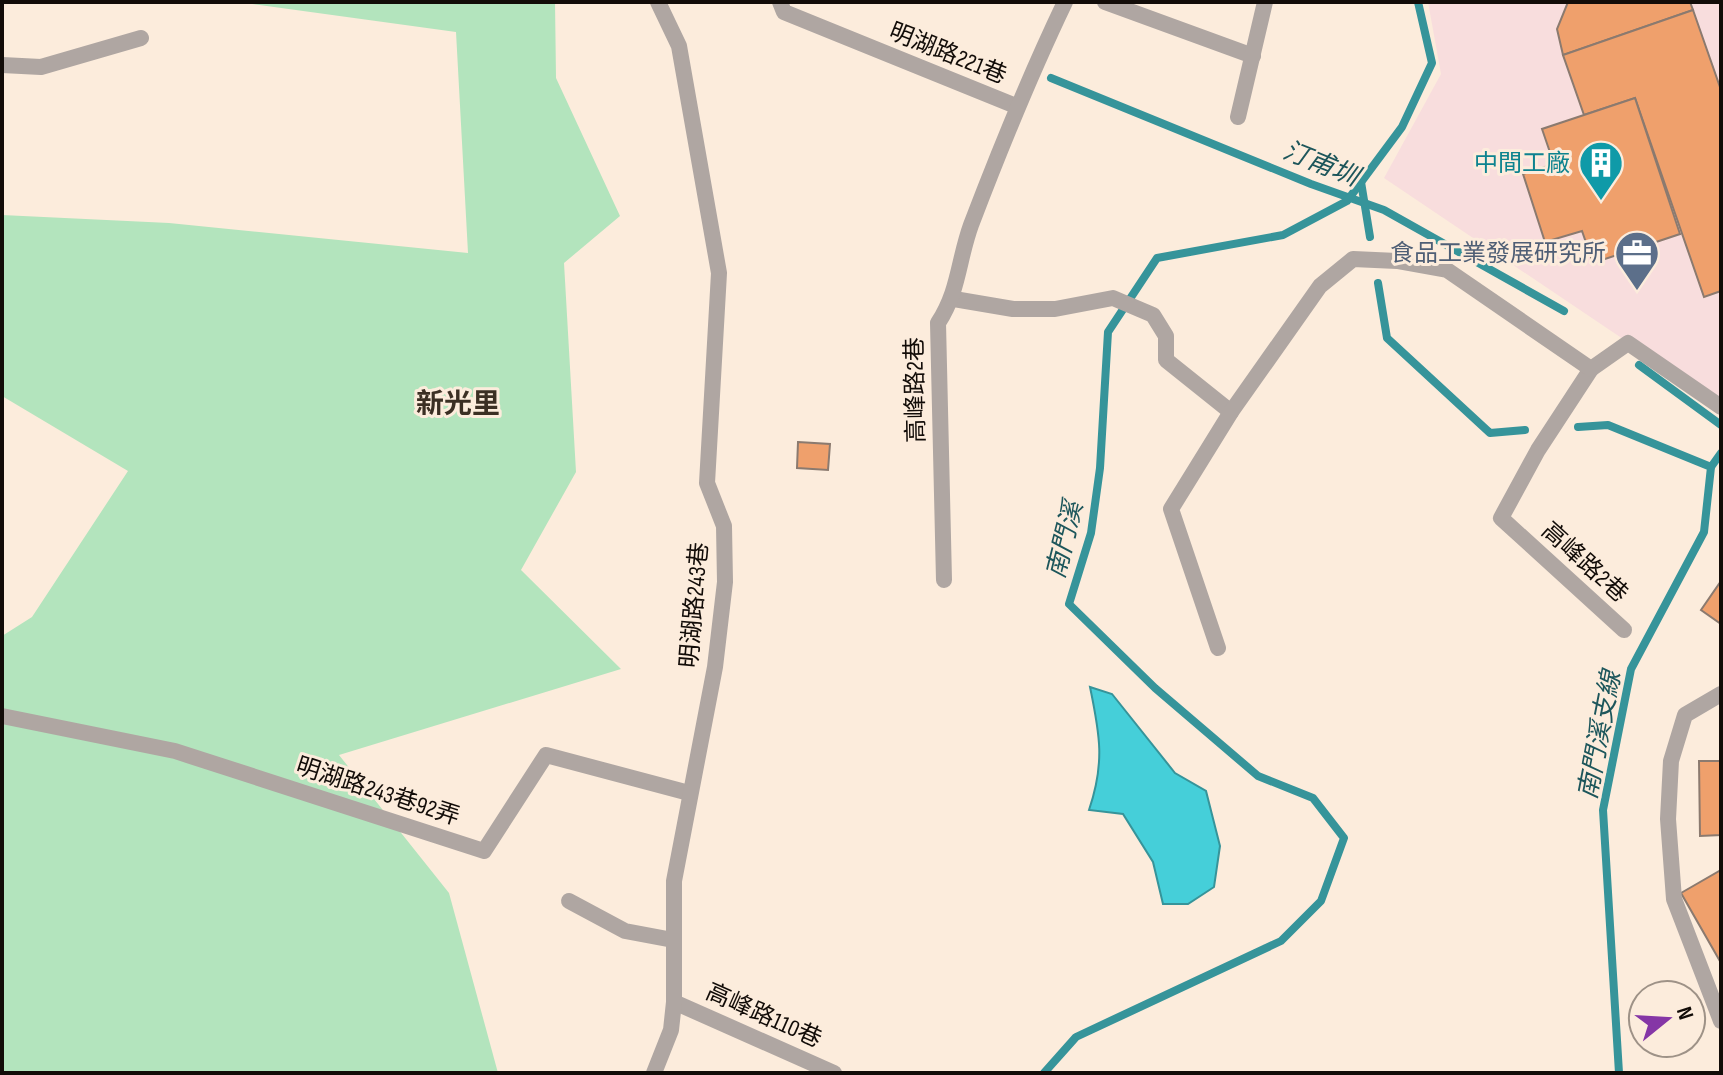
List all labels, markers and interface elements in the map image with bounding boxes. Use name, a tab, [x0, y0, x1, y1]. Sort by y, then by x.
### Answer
street label: 明湖路221巷	[885, 17, 1011, 90]
water label: 汀甫圳	[1278, 135, 1366, 195]
building icon: 中間工廠	[1577, 139, 1625, 202]
place label: 中間工廠	[1474, 149, 1570, 178]
office icon: 食品工業發展研究所	[1613, 229, 1661, 292]
place label: 食品工業發展研究所	[1390, 239, 1606, 268]
street label: 高峰路2巷	[900, 337, 931, 443]
district label: 新光里	[416, 388, 500, 421]
water label: 南門溪	[1041, 495, 1091, 582]
street label: 高峰路2巷	[1536, 516, 1634, 609]
street label: 明湖路243巷	[675, 541, 714, 669]
water label: 南門溪支線	[1573, 666, 1629, 802]
street label: 明湖路243巷92弄	[292, 751, 463, 832]
street label: 高峰路110巷	[701, 977, 826, 1054]
north arrow	[1627, 979, 1707, 1059]
text: N	[1670, 1004, 1699, 1023]

